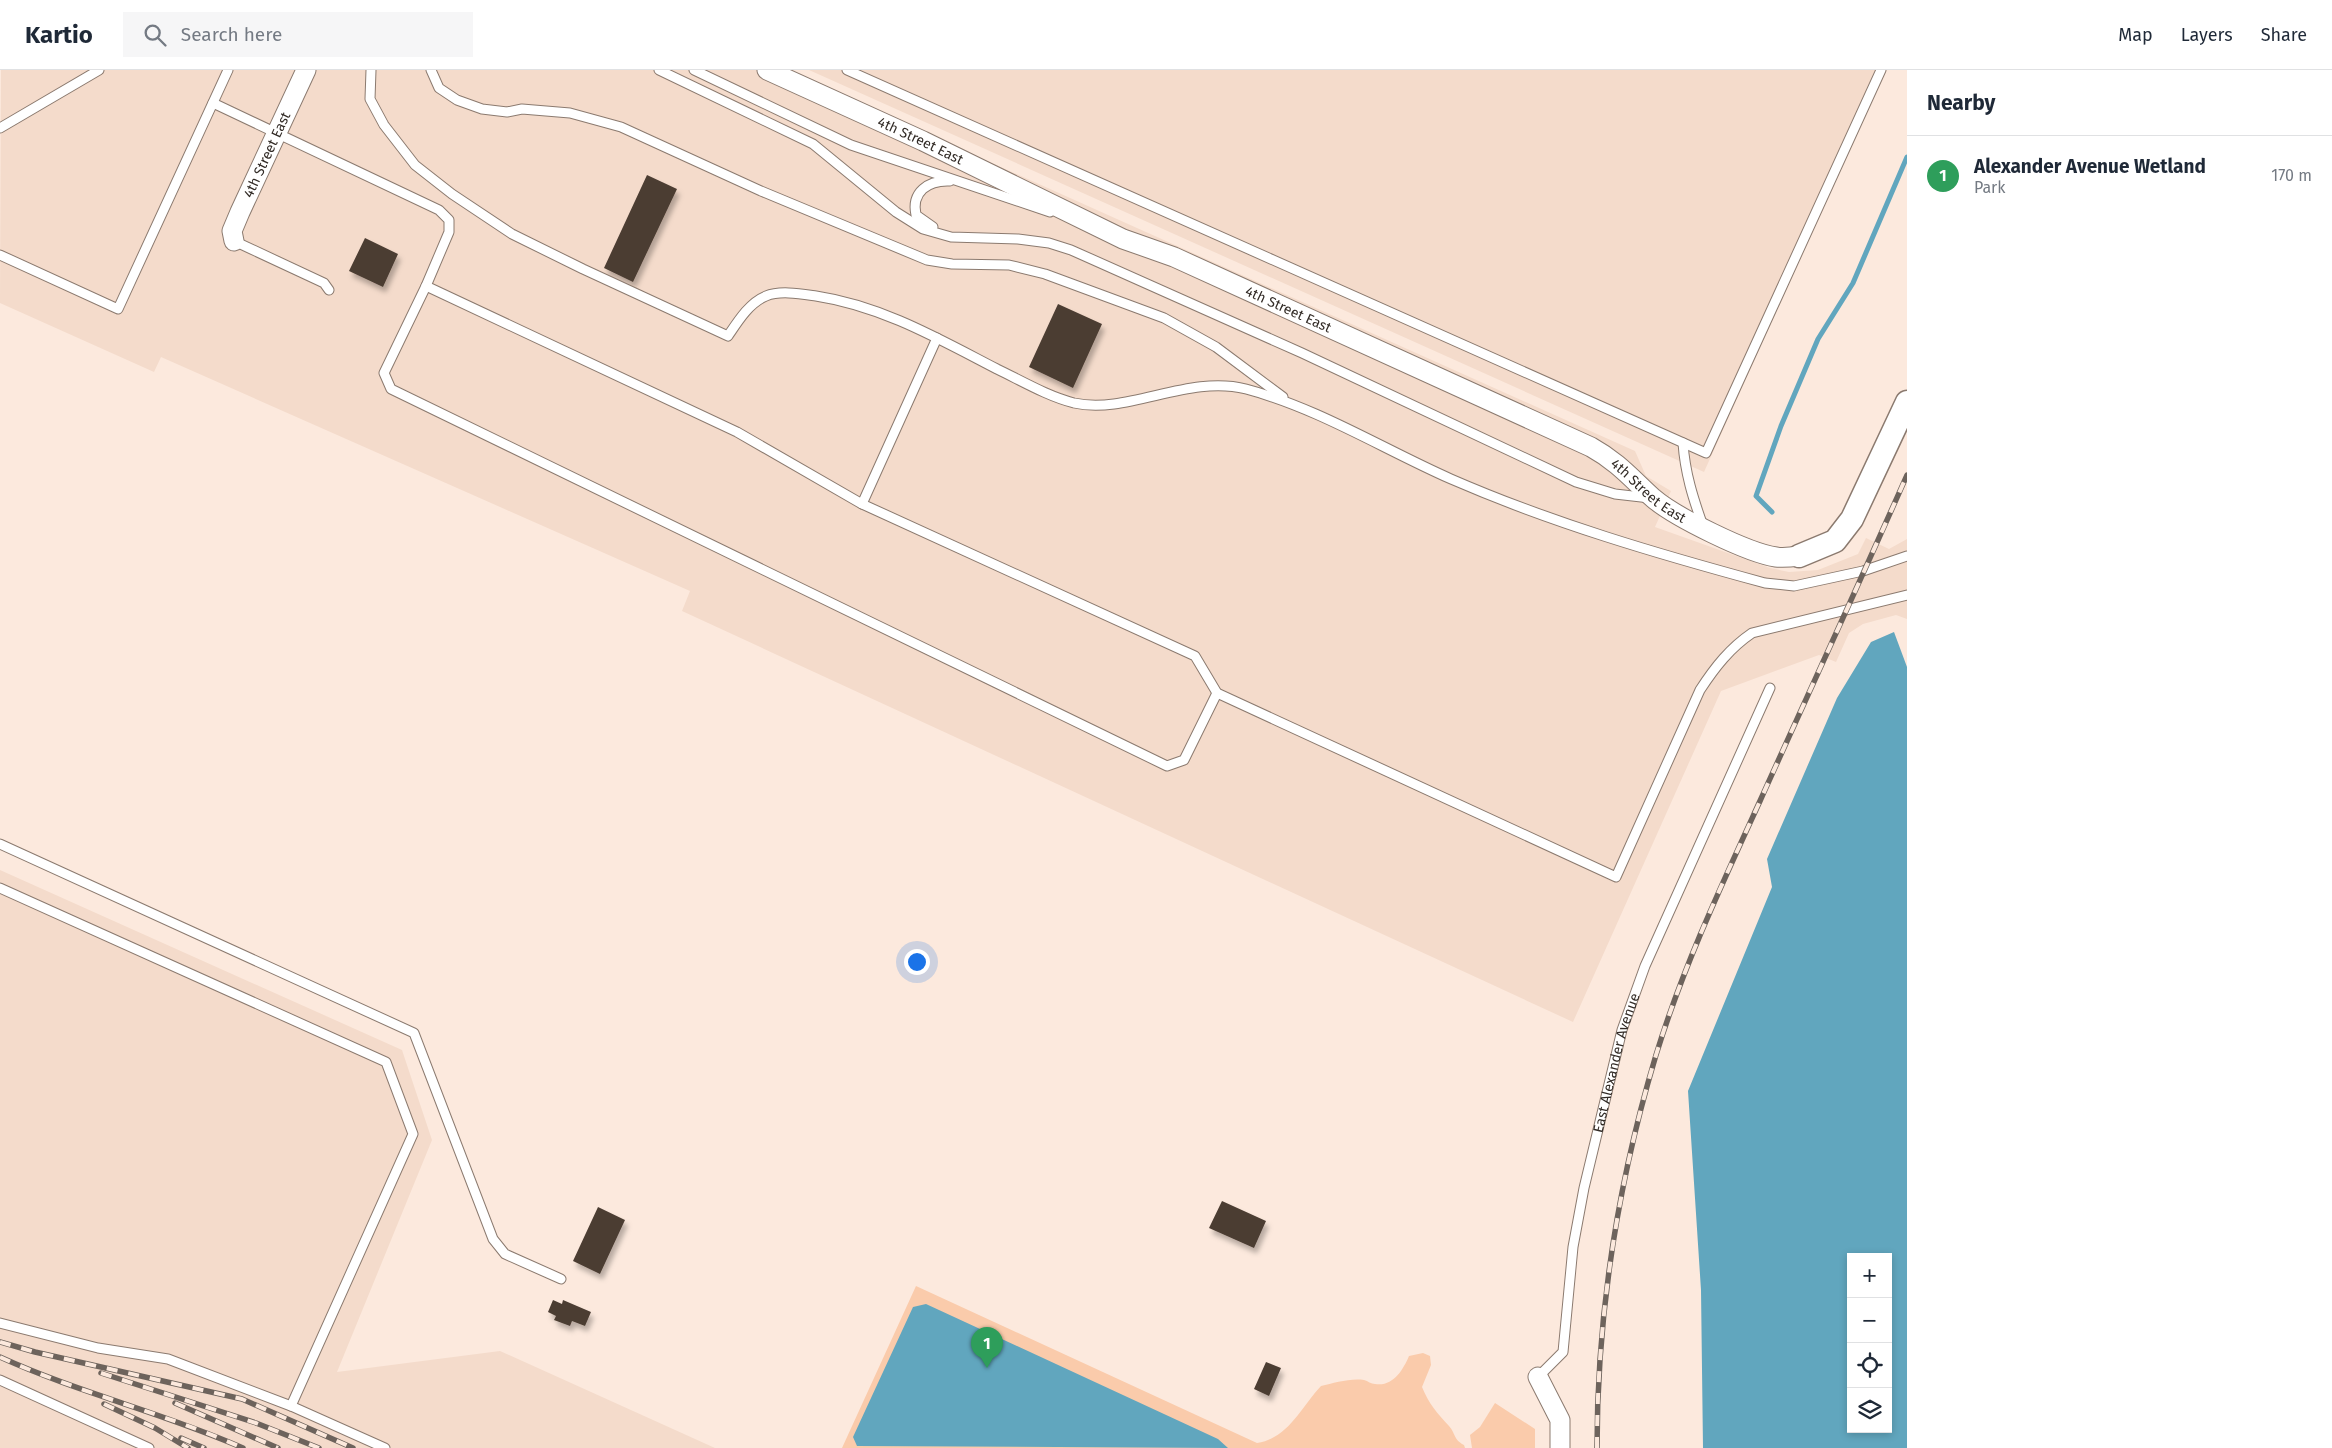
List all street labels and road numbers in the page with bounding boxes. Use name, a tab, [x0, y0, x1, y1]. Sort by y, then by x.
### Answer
street label: 4th Street East	[239, 108, 294, 200]
street label: 4th Street East	[875, 113, 967, 168]
street label: 4th Street East	[1243, 282, 1335, 336]
street label: 4th Street East	[1608, 455, 1690, 527]
street label: East Alexander Avenue	[1589, 991, 1643, 1134]

